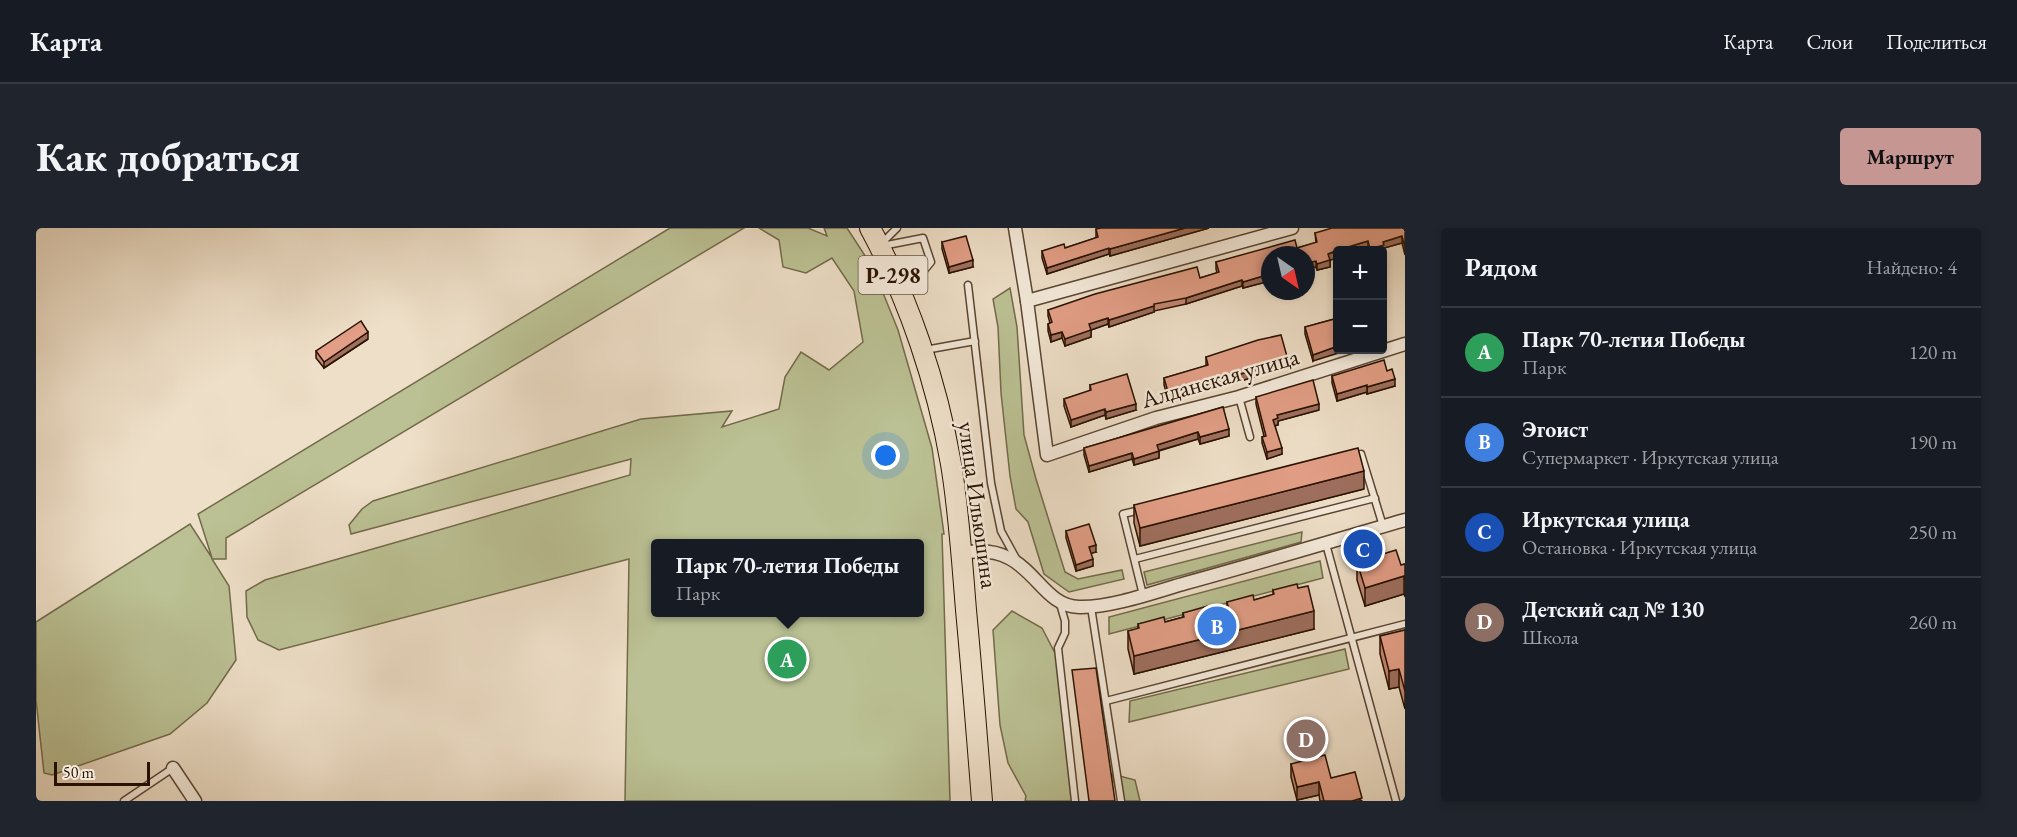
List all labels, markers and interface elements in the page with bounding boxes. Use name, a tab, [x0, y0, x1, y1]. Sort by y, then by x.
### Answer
text: Карта	[30, 23, 102, 59]
text: Карта	[1723, 28, 1773, 55]
text: Слои	[1806, 28, 1853, 55]
text: Поделиться	[1886, 28, 1987, 55]
button: Маршрут	[1840, 128, 1981, 185]
text: Как добраться	[36, 129, 300, 184]
north arrow	[1261, 246, 1315, 300]
map controls	[1333, 246, 1387, 354]
button: +	[1333, 246, 1387, 300]
text: Рядом	[1465, 250, 1538, 284]
text: Найдено: 4	[1866, 254, 1957, 280]
road number: Р-298	[858, 256, 928, 294]
button: −	[1333, 300, 1387, 354]
text: Парк 70-летия Победы	[1522, 325, 1745, 354]
text: A	[1477, 339, 1492, 365]
text: 120 m	[1909, 339, 1957, 365]
street label: Алданская улица	[1136, 340, 1303, 415]
text: Парк	[1522, 354, 1566, 380]
text: Эгоист	[1522, 415, 1588, 444]
street label: улица Ильюшина	[951, 420, 1006, 591]
text: B	[1478, 429, 1491, 455]
text: 190 m	[1909, 429, 1957, 455]
your location	[871, 441, 900, 470]
text: Супермаркет · Иркутская улица	[1522, 444, 1779, 470]
text: Иркутская улица	[1522, 505, 1690, 534]
text: C	[1477, 519, 1492, 545]
text: 250 m	[1909, 519, 1957, 545]
pin: C	[1344, 526, 1382, 572]
text: Остановка · Иркутская улица	[1522, 534, 1757, 560]
popup	[651, 539, 924, 617]
text: Парк 70-летия Победы	[676, 551, 899, 580]
text: Парк	[676, 580, 720, 606]
text: Детский сад № 130	[1522, 595, 1704, 624]
pin: B	[1198, 604, 1236, 648]
text: D	[1477, 609, 1492, 635]
text: 260 m	[1909, 609, 1957, 635]
text: Школа	[1522, 624, 1579, 650]
pin: A	[768, 636, 807, 682]
pin: D	[1286, 716, 1326, 762]
scale bar	[54, 759, 150, 786]
text: 50 m	[63, 762, 94, 783]

